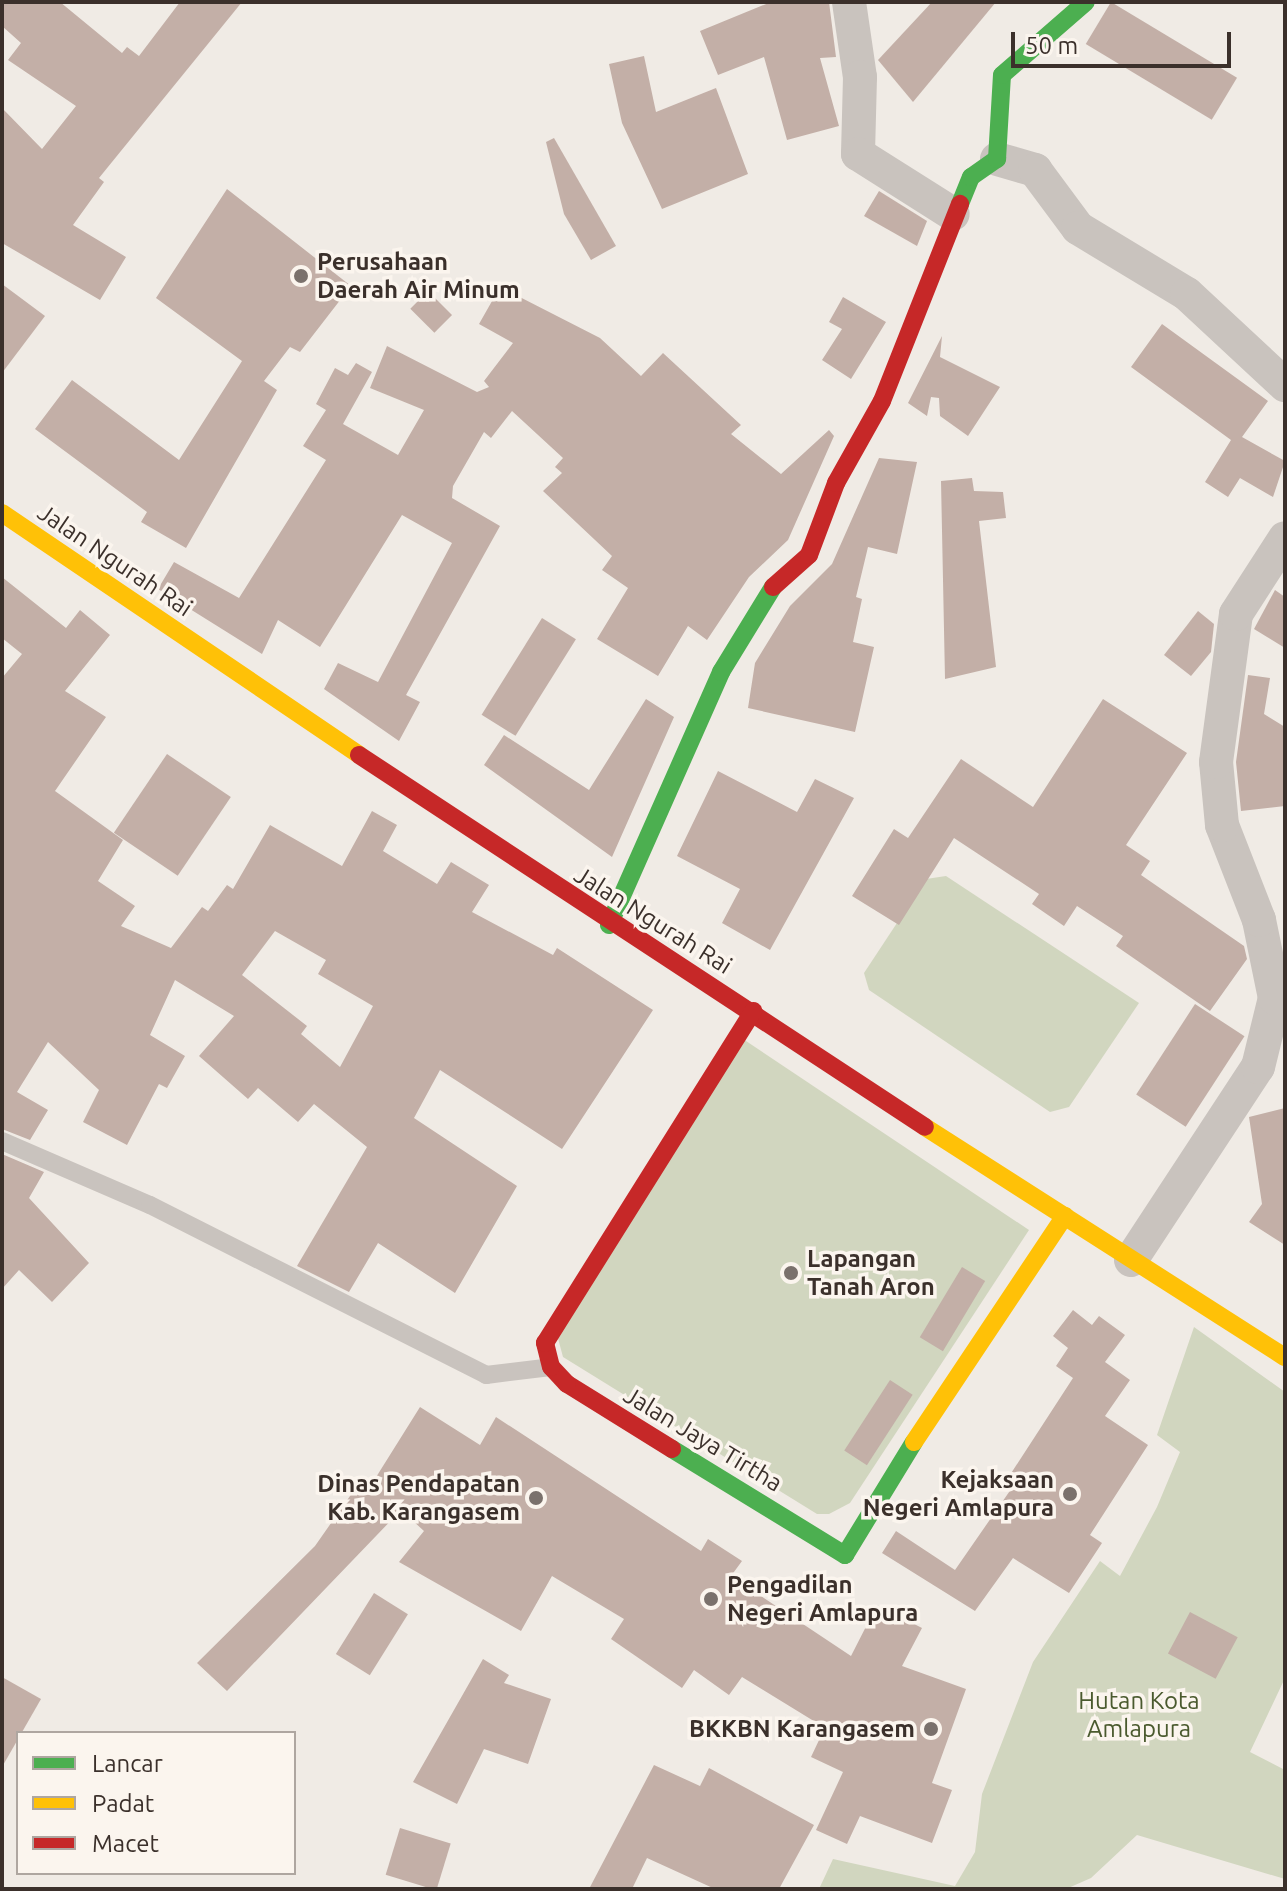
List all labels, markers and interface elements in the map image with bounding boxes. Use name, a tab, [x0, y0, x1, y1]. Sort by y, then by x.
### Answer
scale bar	[1015, 16, 1235, 66]
text: 50 m	[1025, 32, 1078, 59]
place label: Perusahaan Daerah Air Minum	[317, 248, 520, 304]
marker: Perusahaan Daerah Air Minum	[292, 267, 310, 285]
street label: Jalan Ngurah Rai	[32, 498, 198, 622]
street label: Jalan Ngurah Rai	[569, 860, 737, 980]
place label: Lapangan Tanah Aron	[807, 1245, 935, 1301]
marker: Lapangan Tanah Aron	[782, 1264, 800, 1282]
street label: Jalan Jaya Tirtha	[619, 1380, 787, 1498]
place label: Kejaksaan Negeri Amlapura	[863, 1466, 1054, 1522]
place label: Dinas Pendapatan Kab. Karangasem	[317, 1470, 520, 1526]
marker: Kejaksaan Negeri Amlapura	[1061, 1485, 1079, 1503]
marker: Dinas Pendapatan Kab. Karangasem	[527, 1489, 545, 1507]
place label: Pengadilan Negeri Amlapura	[727, 1571, 918, 1627]
marker: Pengadilan Negeri Amlapura	[702, 1590, 720, 1608]
park label: Hutan Kota Amlapura	[1078, 1687, 1200, 1743]
place label: BKKBN Karangasem	[689, 1715, 915, 1743]
marker: BKKBN Karangasem	[922, 1720, 940, 1738]
legend	[16, 1731, 296, 1875]
text: Lancar	[92, 1750, 163, 1777]
text: Padat	[92, 1790, 154, 1817]
text: Macet	[92, 1830, 159, 1857]

